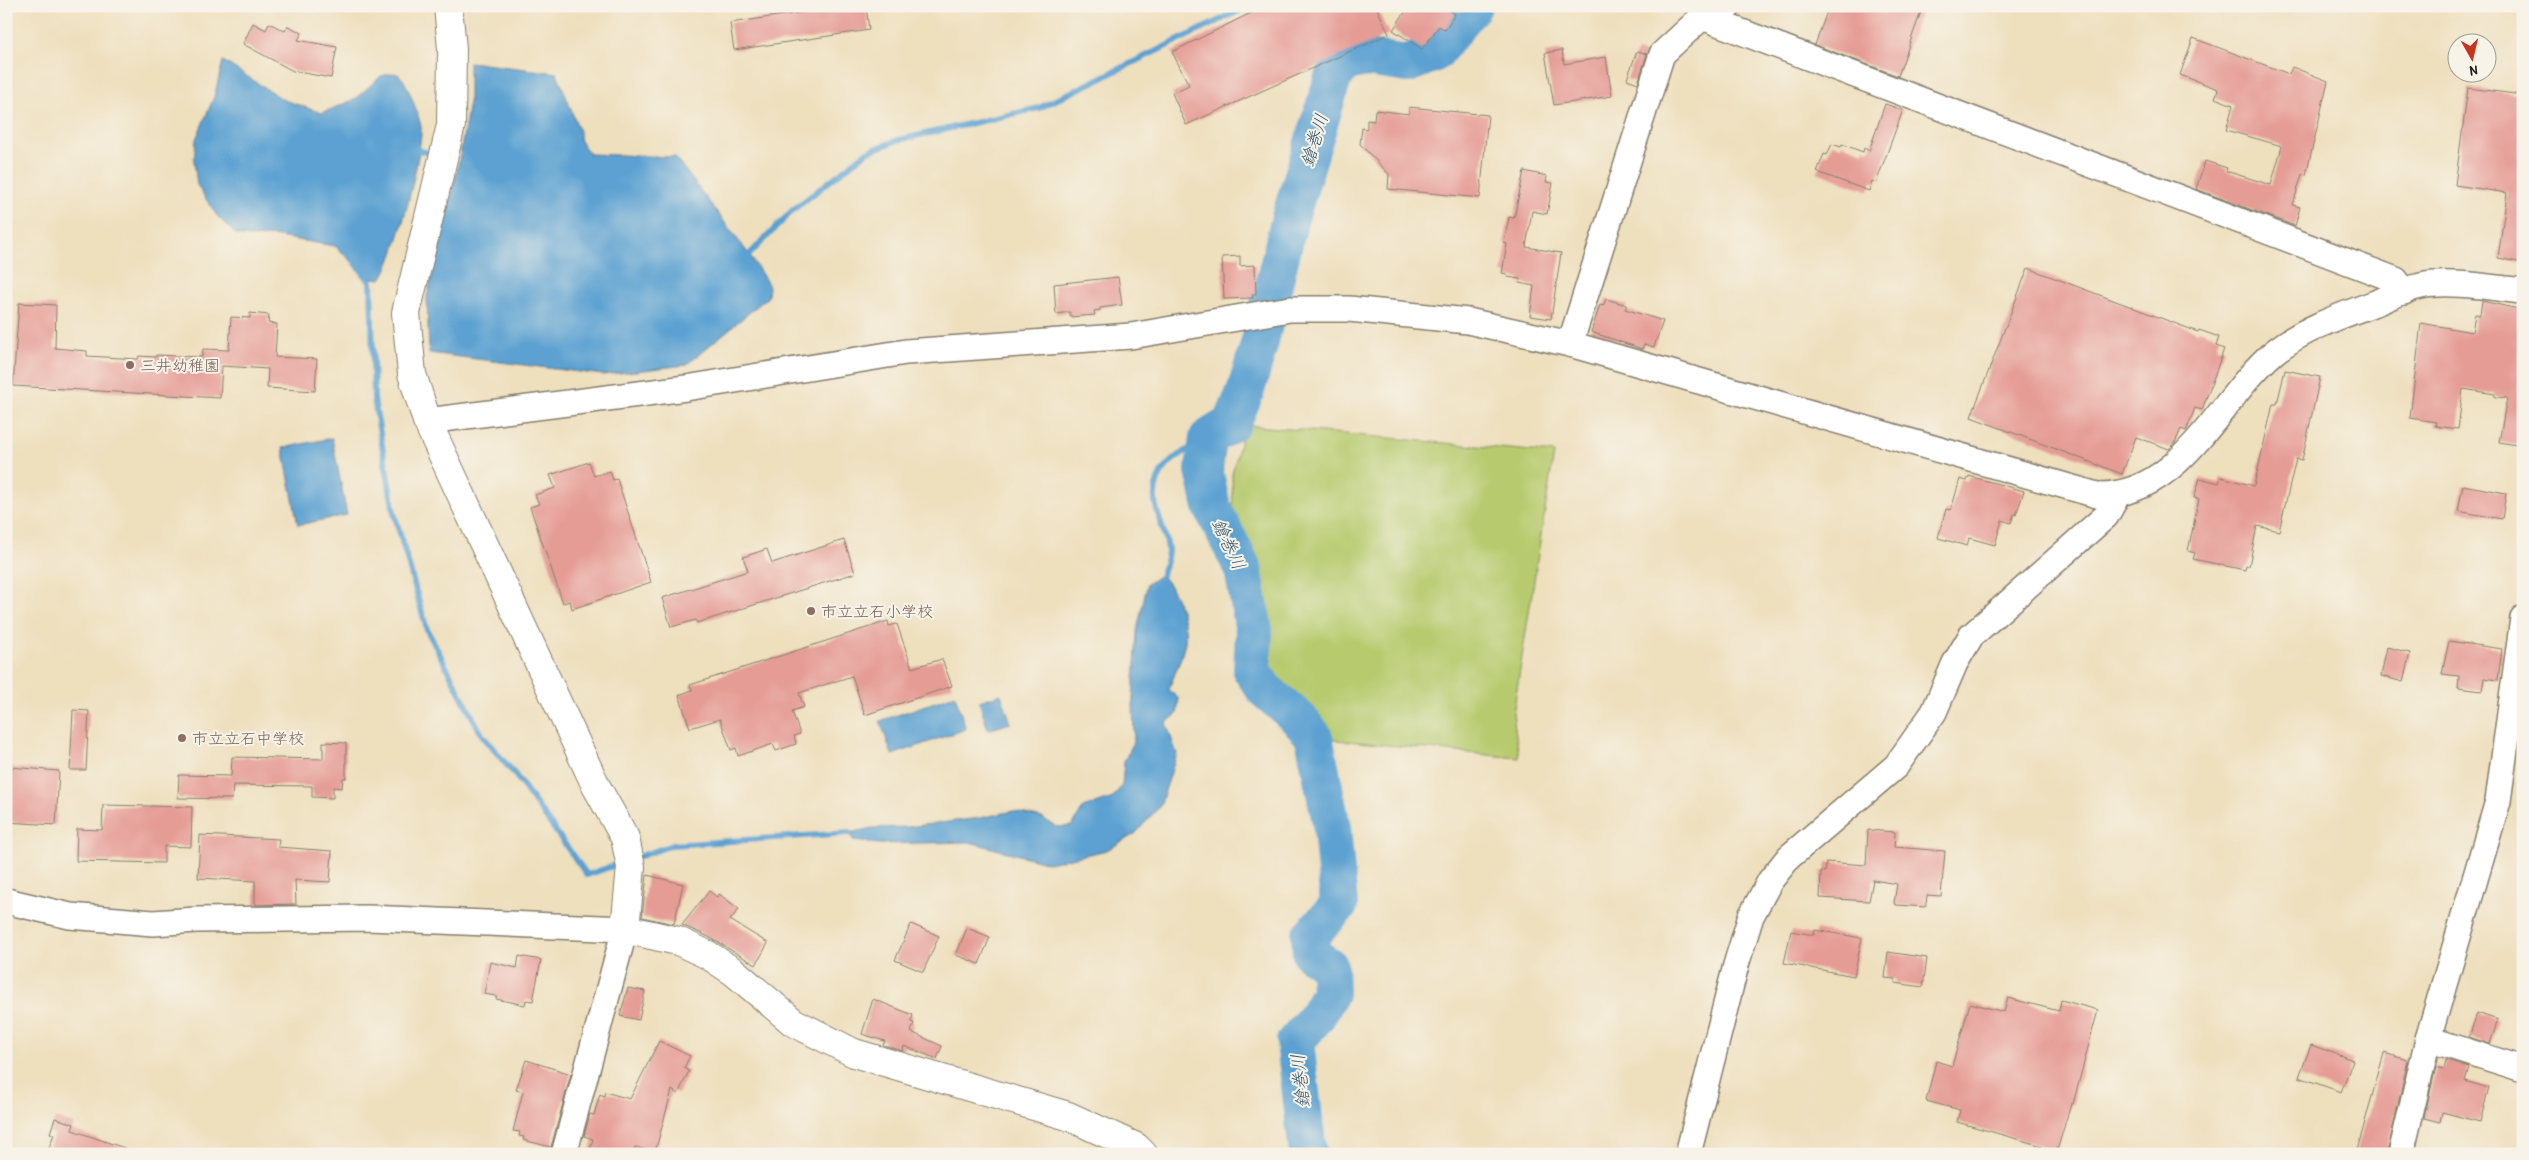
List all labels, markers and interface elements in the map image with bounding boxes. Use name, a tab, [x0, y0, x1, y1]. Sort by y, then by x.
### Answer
north arrow	[2446, 32, 2496, 82]
text: N	[2468, 61, 2479, 81]
water label: 鎗巻川	[1294, 111, 1334, 169]
place label: 三井幼稚園	[140, 354, 220, 376]
marker: 三井幼稚園	[124, 359, 136, 371]
water label: 鎗巻川	[1206, 514, 1252, 574]
place label: 市立立石小学校	[821, 600, 933, 622]
marker: 市立立石小学校	[805, 605, 817, 617]
place label: 市立立石中学校	[192, 727, 304, 749]
marker: 市立立石中学校	[176, 732, 188, 744]
water label: 鎗巻川	[1285, 1053, 1315, 1109]

